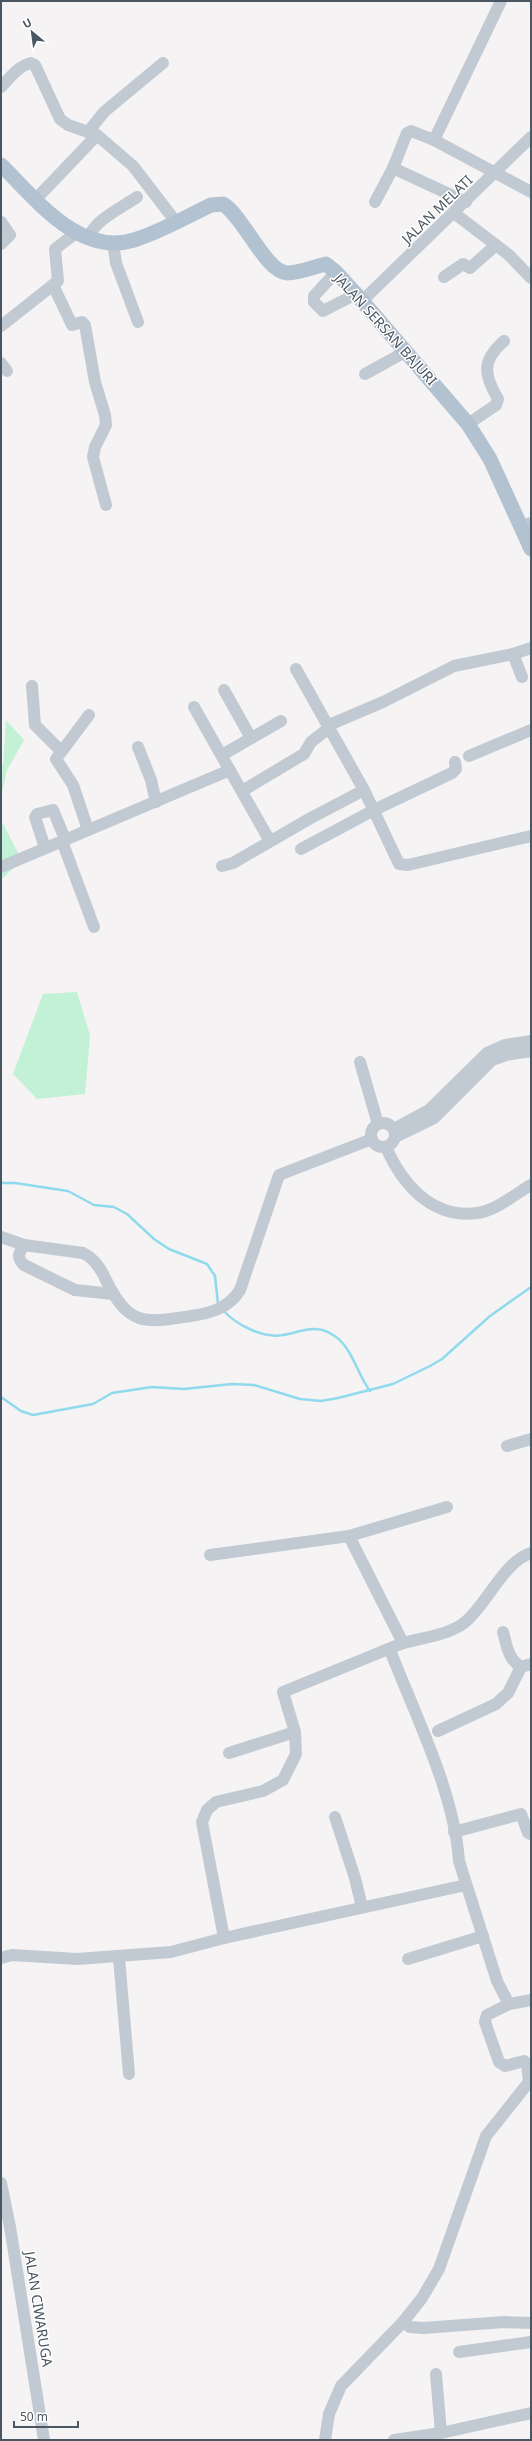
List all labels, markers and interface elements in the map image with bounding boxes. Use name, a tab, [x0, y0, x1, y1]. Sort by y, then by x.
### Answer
north arrow	[12, 12, 52, 52]
text: U	[20, 14, 34, 31]
street label: JALAN MELATI	[396, 170, 477, 249]
street label: JALAN SERSAN BAJURI	[329, 267, 442, 389]
street label: JALAN CIWARUGA	[20, 2248, 57, 2368]
scale bar	[14, 2403, 78, 2429]
text: 50 m	[20, 2408, 48, 2425]

